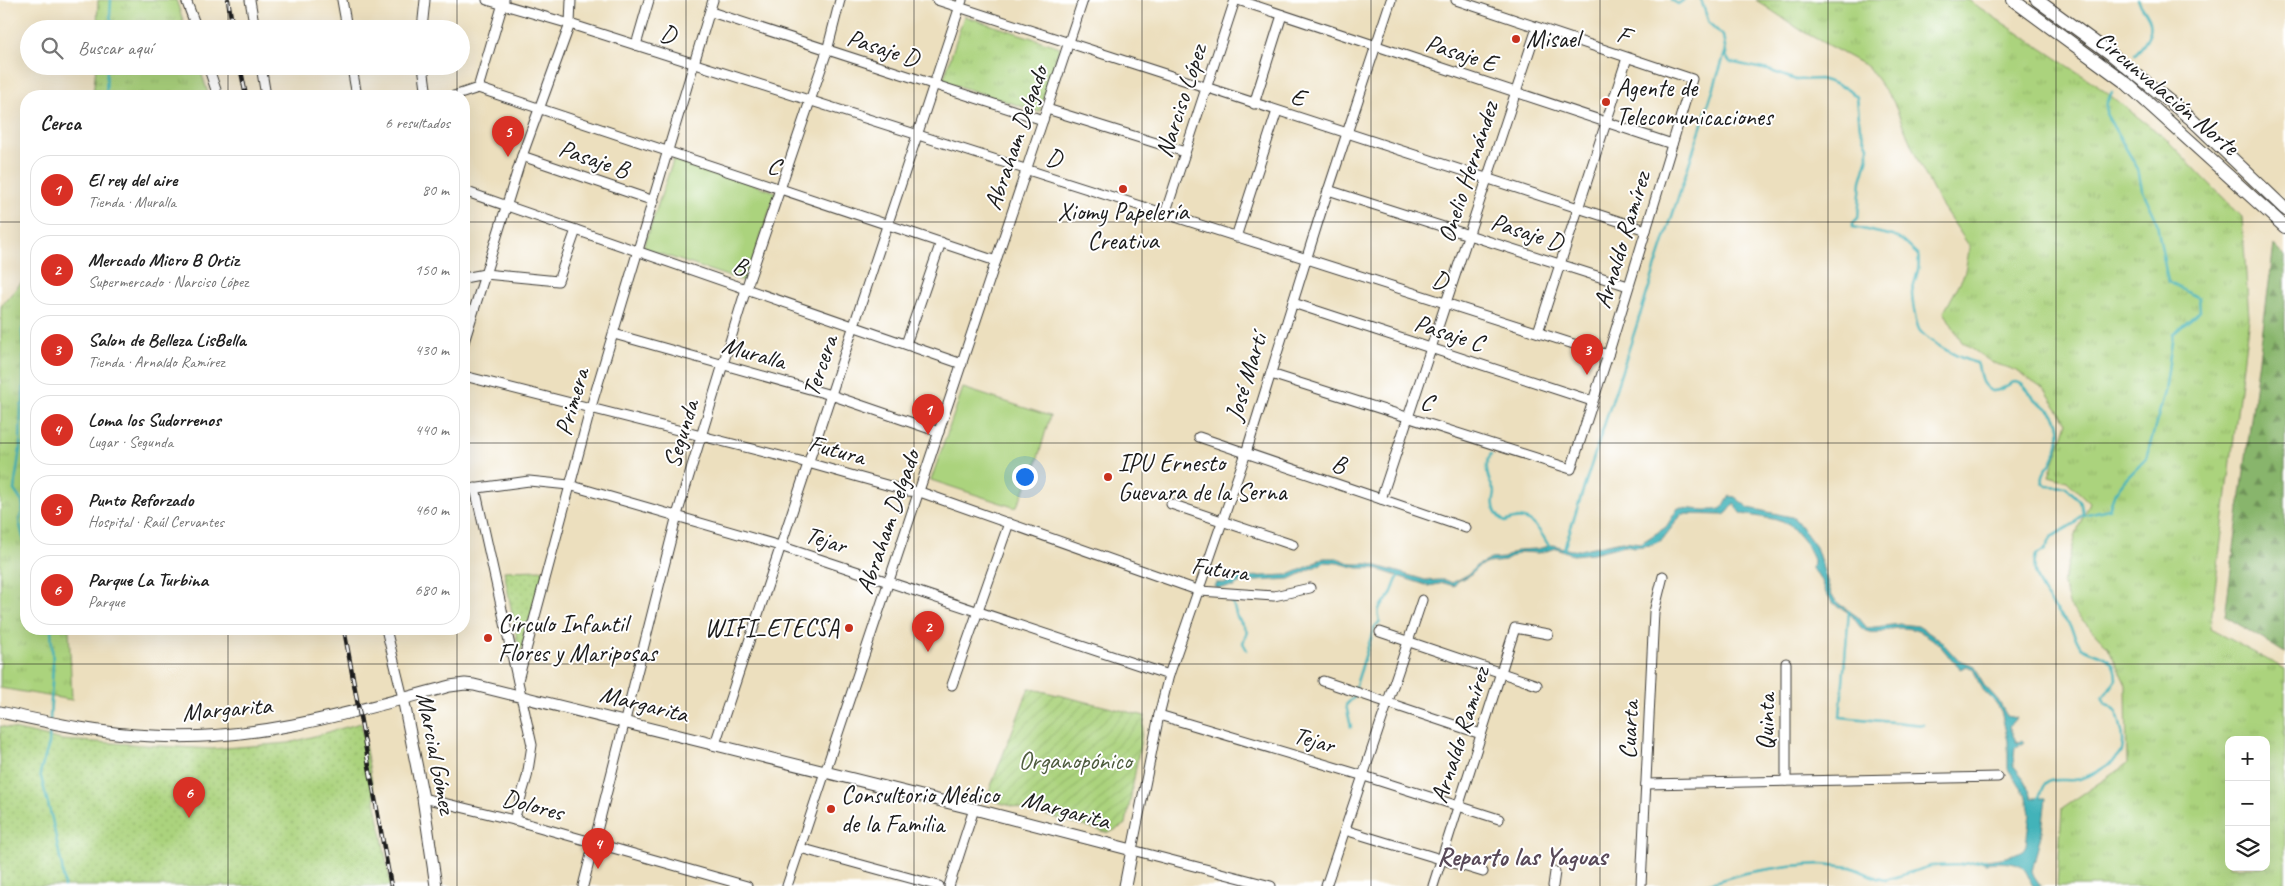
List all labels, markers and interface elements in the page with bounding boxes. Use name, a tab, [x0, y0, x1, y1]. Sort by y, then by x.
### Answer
street label: D	[656, 17, 682, 52]
street label: F	[1613, 18, 1639, 54]
search box	[20, 20, 470, 75]
street label: Pasaje D	[843, 21, 925, 75]
place label: Misael	[1526, 23, 1585, 55]
street label: Circunvalación Norte	[2089, 24, 2247, 164]
street label: Pasaje E	[1422, 27, 1503, 80]
marker: Misael	[1510, 33, 1522, 45]
icon: search	[38, 34, 66, 62]
text: Buscar aquí	[78, 36, 152, 60]
street label: Narciso López	[1148, 39, 1215, 161]
street label: Abraham Delgado	[977, 62, 1055, 214]
place label: Agente de Telecomunicaciones	[1616, 72, 1775, 133]
street label: E	[1287, 80, 1312, 115]
street label: Onelio Hernández	[1430, 96, 1506, 246]
marker: Agente de Telecomunicaciones	[1600, 96, 1612, 108]
text: Cerca	[40, 110, 81, 136]
text: 6 resultados	[385, 113, 450, 133]
pin: 5	[492, 116, 524, 157]
street label: Pasaje B	[555, 132, 635, 187]
street label: D	[1043, 142, 1065, 174]
street label: C	[763, 149, 787, 184]
street label: Arnaldo Ramírez	[1586, 166, 1659, 312]
text: El rey del aire	[88, 168, 177, 192]
text: 1	[53, 180, 61, 200]
text: 80 m	[422, 180, 449, 200]
marker: Xiomy Papelería Creativa	[1117, 183, 1129, 195]
text: Tienda · Muralla	[88, 192, 176, 212]
place label: Xiomy Papelería Creativa	[1057, 196, 1191, 257]
street label: Pasaje D	[1487, 205, 1569, 259]
text: Mercado Micro B Ortiz	[88, 248, 239, 272]
street label: B	[729, 249, 753, 284]
text: 2	[53, 260, 61, 280]
text: 150 m	[415, 260, 449, 280]
street label: D	[1428, 263, 1454, 298]
text: Supermercado · Narciso López	[88, 272, 248, 292]
street label: Pasaje C	[1410, 307, 1490, 360]
street label: José Martí	[1217, 324, 1276, 426]
text: Salon de Belleza LisBella	[88, 328, 246, 352]
street label: Muralla	[718, 329, 792, 378]
street label: Tercera	[795, 329, 846, 401]
pin: 3	[1571, 334, 1603, 375]
text: 3	[53, 340, 61, 360]
text: 430 m	[415, 340, 449, 360]
text: Tienda · Arnaldo Ramírez	[88, 352, 224, 372]
street label: Primera	[547, 362, 598, 439]
street label: C	[1416, 385, 1440, 420]
street label: Segunda	[656, 394, 707, 472]
pin: 1	[912, 394, 944, 435]
text: Loma los Sudorrenos	[88, 408, 221, 432]
text: 4	[53, 420, 61, 440]
text: 440 m	[415, 420, 449, 440]
street label: Futura	[805, 427, 871, 474]
text: Lugar · Segunda	[88, 432, 173, 452]
street label: Abraham Delgado	[848, 443, 929, 598]
place label: IPU Ernesto Guevara de la Serna	[1118, 447, 1289, 508]
street label: B	[1328, 447, 1352, 482]
your location	[1012, 464, 1038, 490]
marker: IPU Ernesto Guevara de la Serna	[1102, 471, 1114, 483]
text: Punto Reforzado	[88, 488, 193, 512]
text: 5	[54, 500, 60, 520]
text: 460 m	[415, 500, 449, 520]
text: Hospital · Raúl Cervantes	[88, 512, 224, 532]
street label: Tejar	[801, 518, 853, 562]
street label: Futura	[1189, 549, 1253, 589]
text: Parque La Turbina	[88, 568, 208, 592]
text: 6	[53, 580, 61, 600]
text: 680 m	[415, 580, 449, 600]
text: Parque	[88, 592, 125, 612]
place label: Círculo Infantil Flores y Mariposas	[498, 608, 659, 669]
pin: 2	[912, 611, 944, 652]
place label: WIFI_ETECSA	[705, 612, 839, 644]
marker: WIFI_ETECSA	[843, 622, 855, 634]
marker: Círculo Infantil Flores y Mariposas	[482, 632, 494, 644]
street label: Arnaldo Ramírez	[1423, 661, 1498, 807]
street label: Margarita	[597, 678, 693, 731]
street label: Margarita	[181, 689, 275, 729]
street label: Marcial Gómez	[409, 690, 464, 818]
street label: Quinta	[1750, 691, 1782, 750]
street label: Cuarta	[1611, 697, 1647, 760]
street label: Tejar	[1290, 719, 1340, 762]
map controls	[2225, 736, 2270, 871]
button: +	[2225, 736, 2270, 781]
park label: Organopónico	[1018, 745, 1135, 777]
pin: 6	[173, 777, 205, 818]
place label: Consultorio Médico de la Familia	[841, 779, 1002, 840]
street label: Dolores	[499, 781, 570, 829]
button: −	[2225, 781, 2270, 826]
street label: Margarita	[1019, 783, 1115, 838]
marker: Consultorio Médico de la Familia	[825, 803, 837, 815]
button: layers	[2225, 826, 2270, 871]
pin: 4	[582, 828, 614, 869]
district label: Reparto las Yaguas	[1437, 840, 1610, 873]

